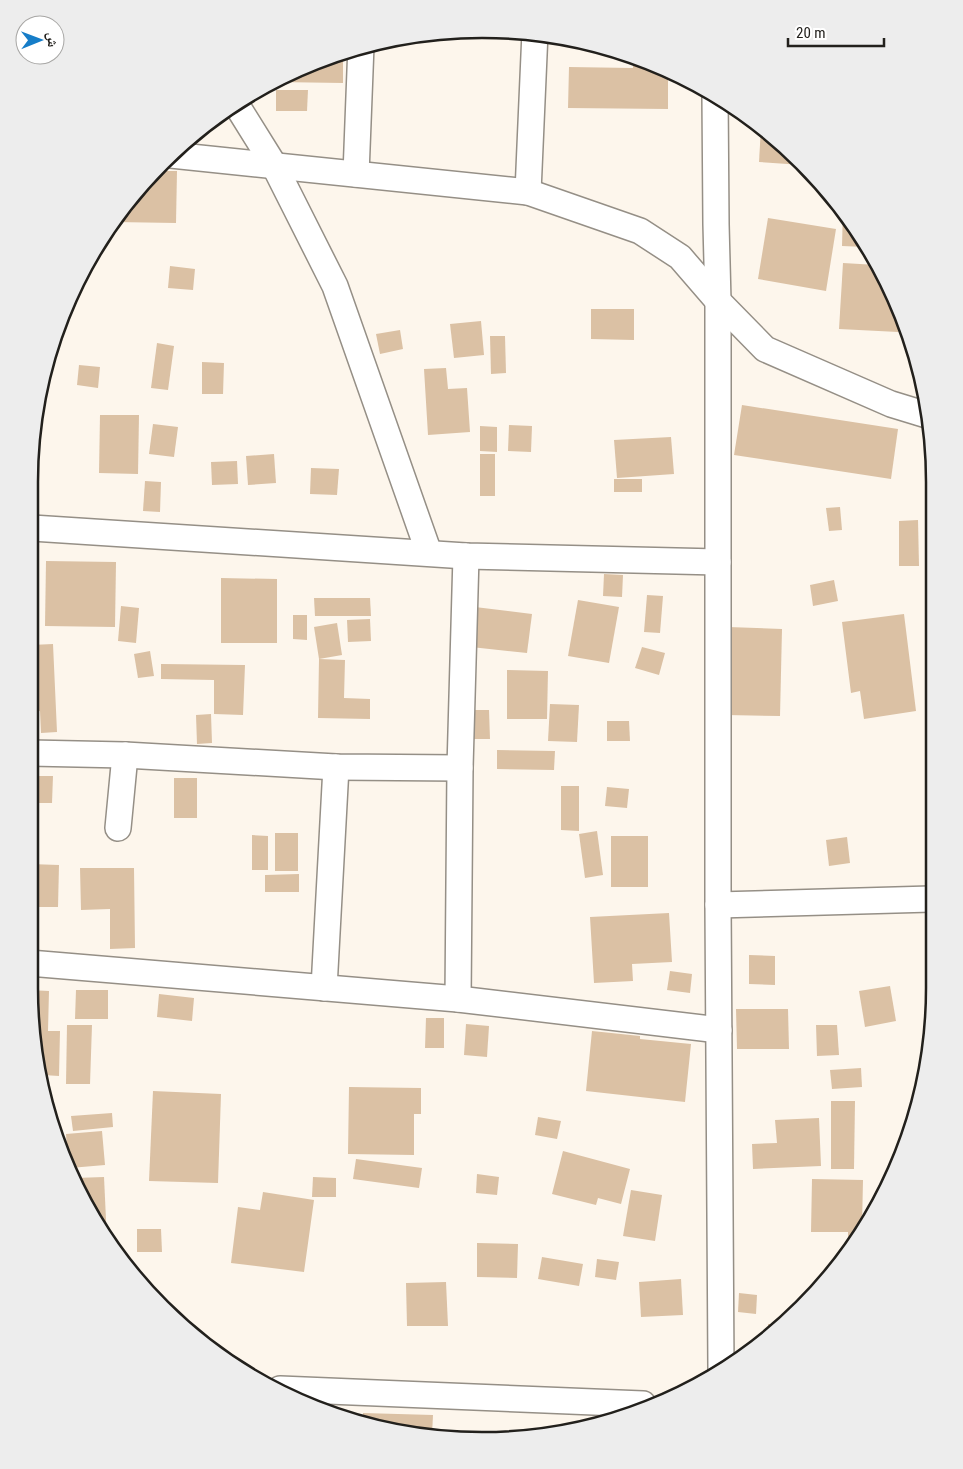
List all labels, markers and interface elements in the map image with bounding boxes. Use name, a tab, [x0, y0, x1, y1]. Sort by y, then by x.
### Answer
north arrow	[15, 15, 65, 65]
scale bar	[788, 15, 884, 47]
text: 20 m	[796, 24, 826, 42]
text: ش	[44, 32, 61, 47]

